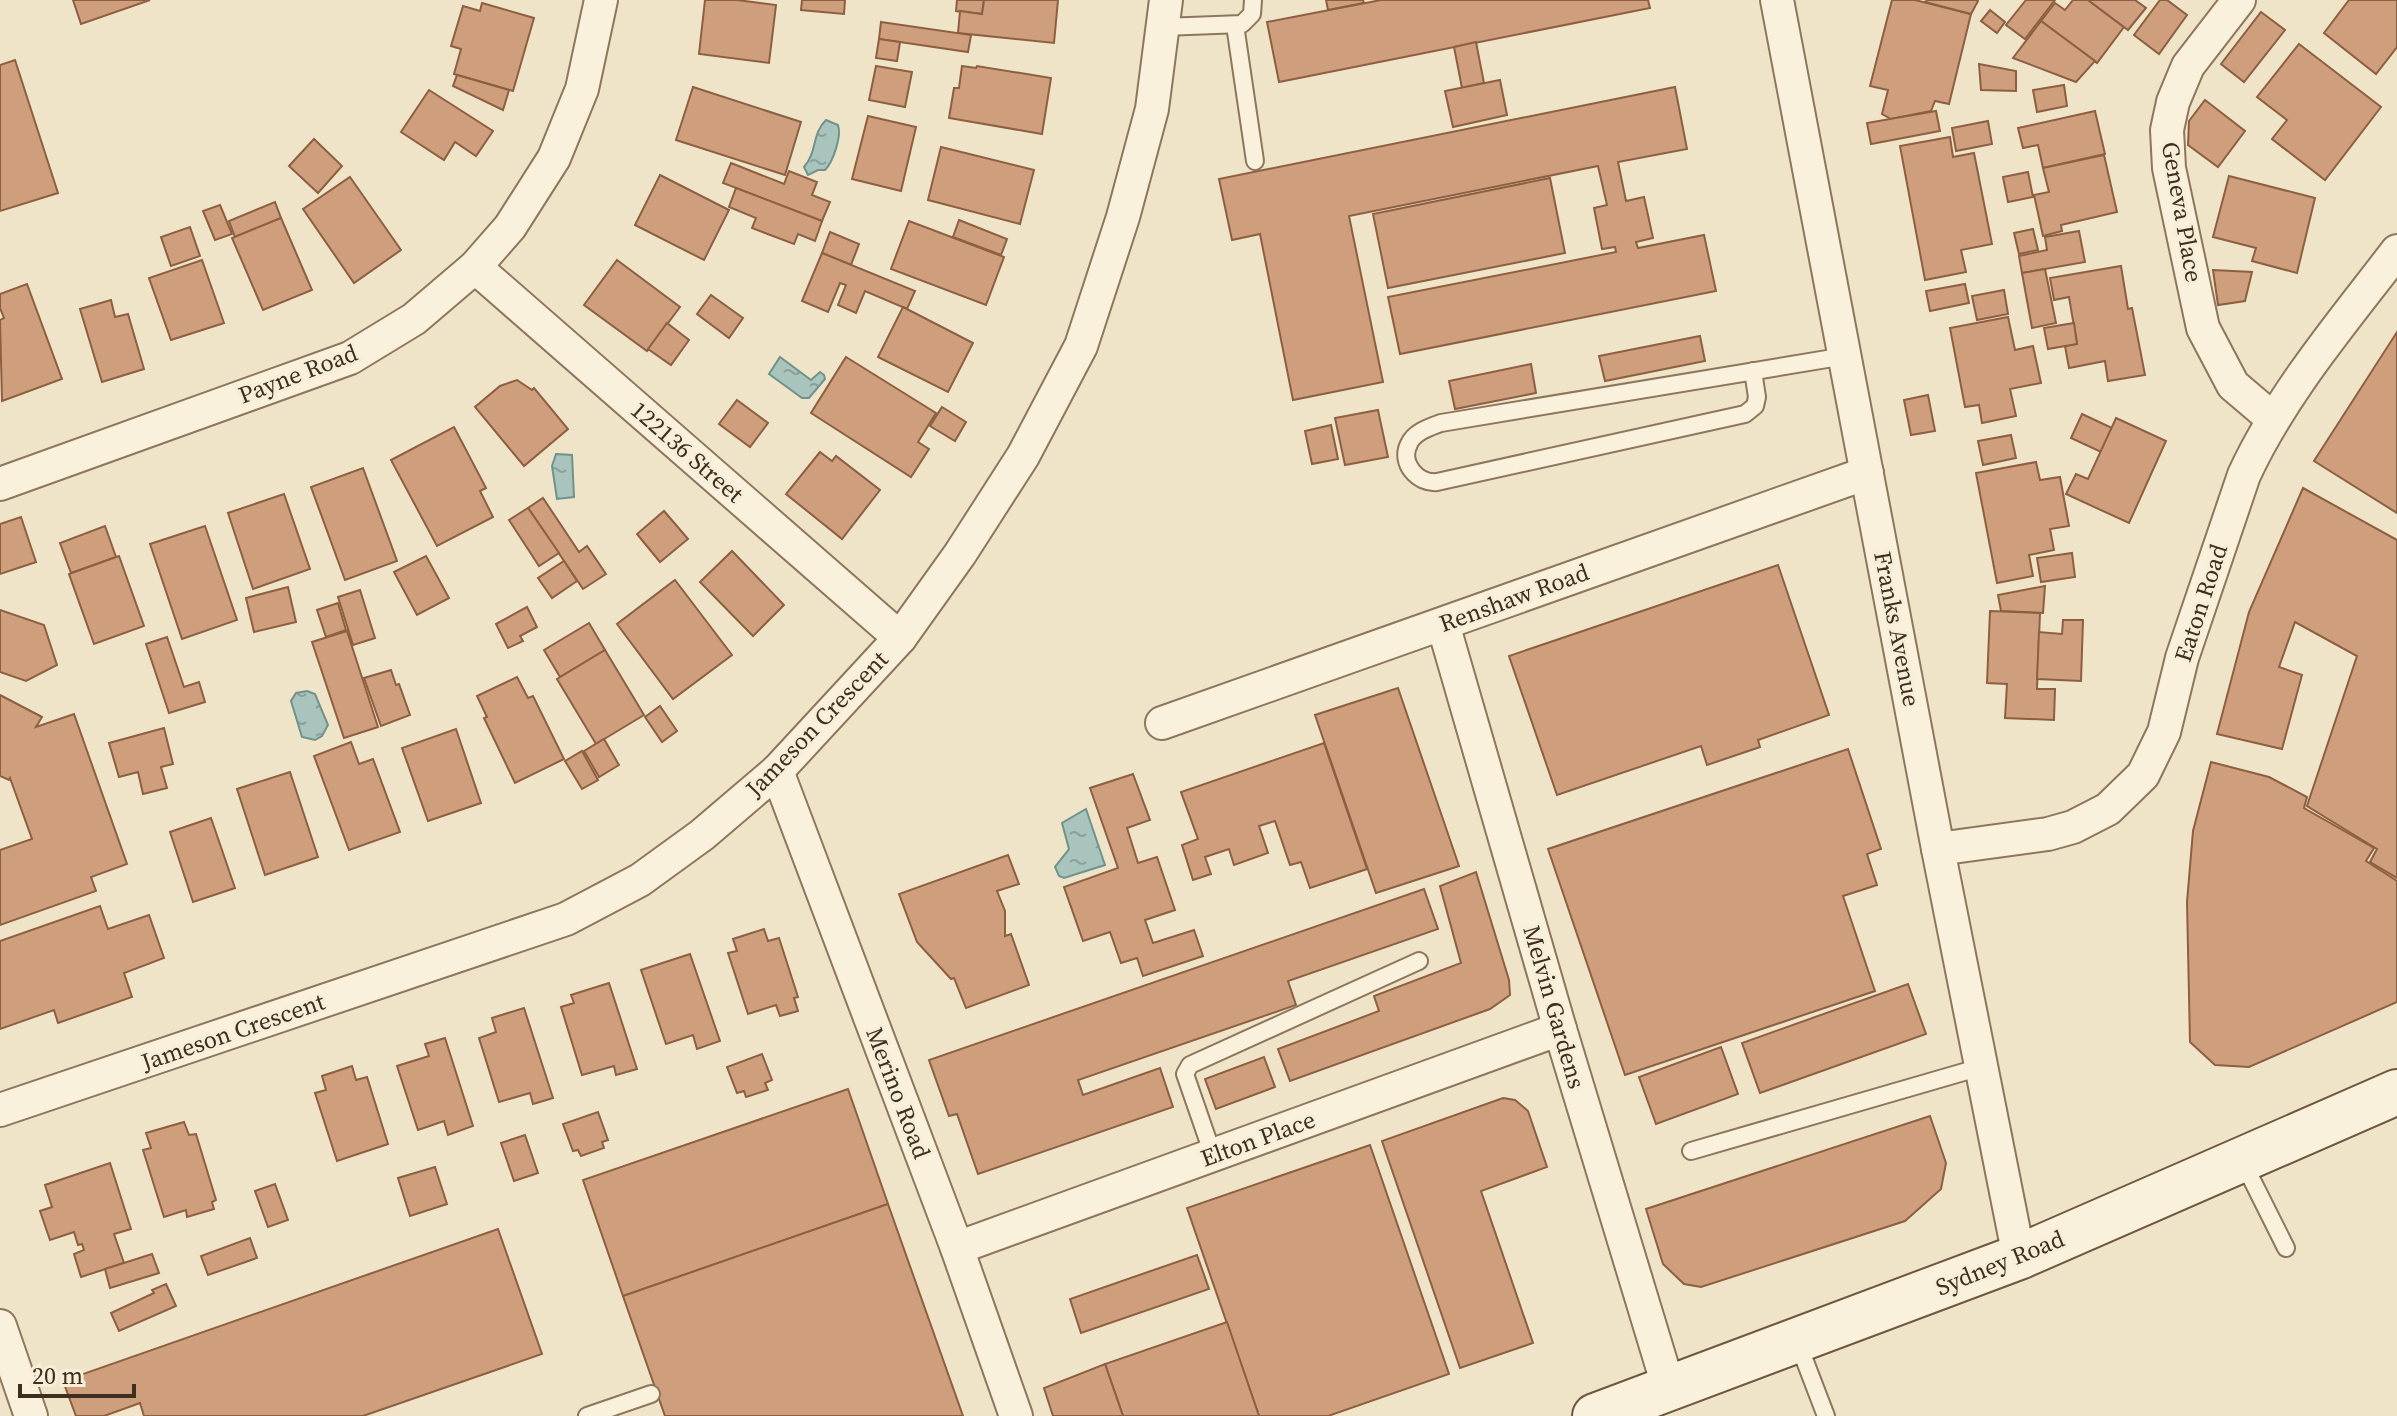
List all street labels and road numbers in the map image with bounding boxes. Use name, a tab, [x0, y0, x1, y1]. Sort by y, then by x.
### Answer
street label: Geneva Place	[2154, 139, 2211, 285]
street label: Payne Road	[233, 336, 363, 411]
street label: 122136 Street	[624, 393, 751, 510]
street label: Eaton Road	[2166, 539, 2235, 666]
street label: Franks Avenue	[1866, 548, 1929, 709]
street label: Renshaw Road	[1435, 555, 1594, 640]
street label: Jameson Crescent	[737, 643, 895, 805]
street label: Melvin Gardens	[1515, 921, 1594, 1092]
street label: Jameson Crescent	[136, 985, 329, 1079]
street label: Merino Road	[858, 1022, 939, 1164]
street label: Elton Place	[1196, 1103, 1320, 1175]
street label: Sydney Road	[1931, 1222, 2069, 1303]

